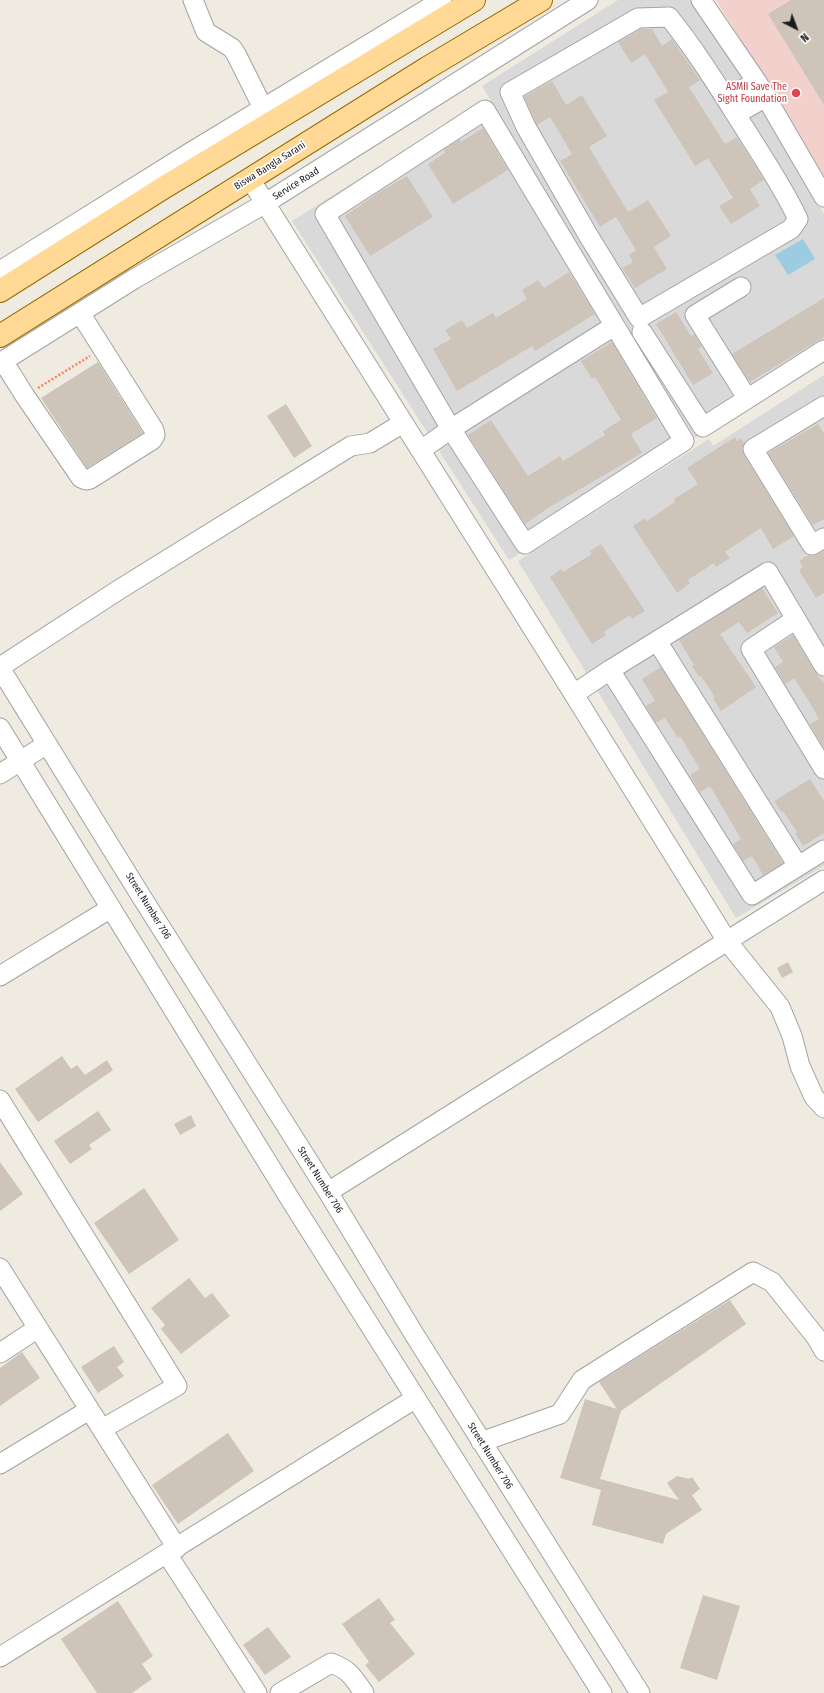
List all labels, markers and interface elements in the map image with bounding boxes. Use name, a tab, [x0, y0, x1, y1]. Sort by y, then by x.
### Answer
north arrow	[776, 8, 816, 48]
text: N	[798, 30, 811, 44]
place label: ASMII Save The Sight Foundation	[718, 81, 787, 104]
marker: ASMII Save The Sight Foundation	[790, 87, 802, 99]
street label: Biswa Bangla Sarani	[232, 139, 308, 193]
street label: Service Road	[271, 165, 321, 203]
street label: Street Number 706	[123, 871, 173, 941]
street label: Street Number 706	[295, 1145, 345, 1215]
street label: Street Number 706	[465, 1421, 515, 1491]

